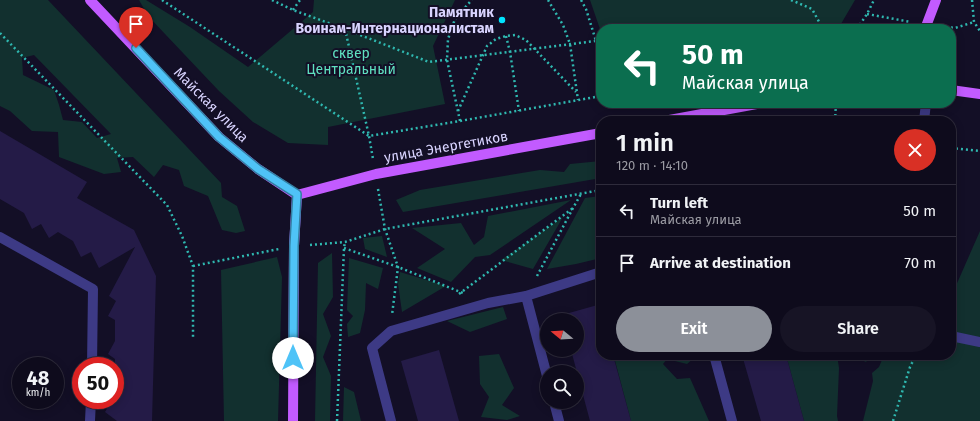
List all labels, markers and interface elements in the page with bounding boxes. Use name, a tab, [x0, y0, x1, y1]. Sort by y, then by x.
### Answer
place label: Памятник Воинам-Интернационалистам	[295, 4, 494, 37]
pin	[119, 7.0, 153, 48]
icon: arrive	[125, 13, 147, 35]
marker: Памятник Воинам-Интернационалистам	[497, 15, 507, 25]
text: 50 m	[682, 38, 744, 71]
icon: left	[616, 40, 668, 92]
park label: сквер Центральный	[306, 45, 396, 78]
street label: Майская улица	[170, 64, 252, 146]
text: Майская улица	[682, 72, 809, 94]
street label: улица Энергетиков	[383, 128, 509, 166]
text: 1 min	[616, 129, 674, 157]
button: close	[894, 129, 936, 171]
text: 120 m · 14:10	[616, 158, 688, 173]
text: Turn left	[650, 194, 708, 212]
icon: left	[616, 200, 638, 222]
text: 50 m	[903, 202, 936, 220]
text: Майская улица	[650, 212, 742, 227]
icon: arrive	[616, 252, 638, 274]
text: Arrive at destination	[650, 254, 791, 272]
text: 70 m	[904, 254, 936, 272]
button: Exit	[616, 306, 772, 352]
button: Share	[780, 306, 936, 352]
north arrow	[540, 313, 584, 357]
map controls	[540, 313, 584, 409]
position arrow	[272, 337, 314, 379]
speed limit sign: 50	[72, 357, 124, 409]
button: search	[540, 365, 584, 409]
text: 48	[27, 366, 49, 390]
text: km/h	[26, 387, 50, 399]

